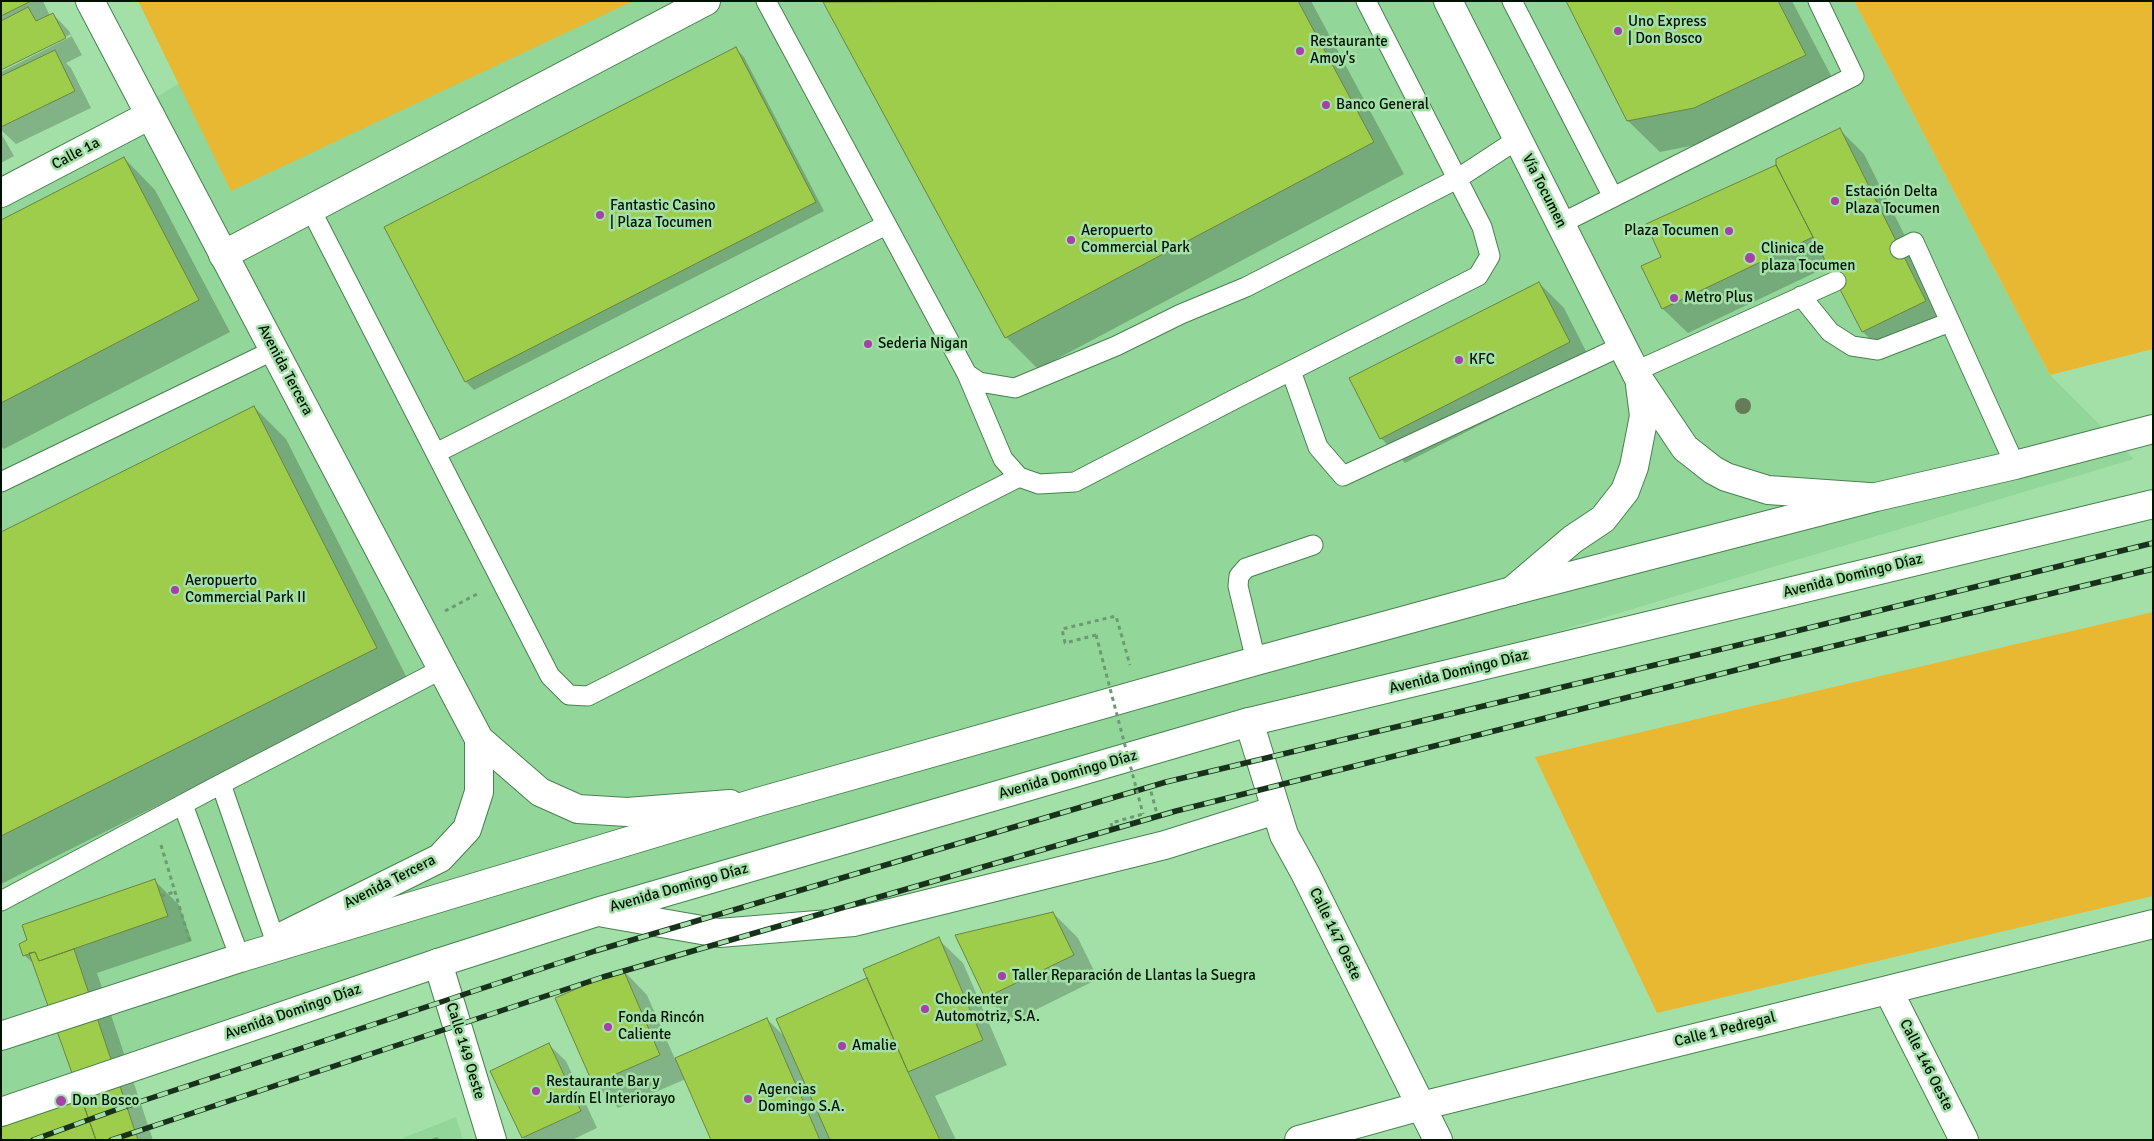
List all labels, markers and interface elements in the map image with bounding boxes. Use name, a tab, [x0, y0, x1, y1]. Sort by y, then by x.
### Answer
place label: Uno Express | Don Bosco	[1628, 13, 1707, 48]
marker: Uno Express | Don Bosco	[1612, 25, 1624, 37]
place label: Restaurante Amoy's	[1310, 33, 1388, 68]
marker: Restaurante Amoy's	[1294, 45, 1306, 57]
place label: Banco General	[1336, 96, 1429, 114]
marker: Banco General	[1320, 99, 1332, 111]
street label: Calle 1a	[49, 134, 103, 174]
street label: Vía Tocumen	[1518, 151, 1570, 231]
place label: Estación Delta Plaza Tocumen	[1845, 183, 1940, 218]
marker: Estación Delta Plaza Tocumen	[1829, 195, 1841, 207]
place label: Fantastic Casino | Plaza Tocumen	[610, 197, 716, 232]
marker: Fantastic Casino | Plaza Tocumen	[594, 209, 606, 221]
place label: Aeropuerto Commercial Park	[1081, 222, 1190, 257]
place label: Plaza Tocumen	[1624, 222, 1719, 240]
marker: Plaza Tocumen	[1723, 225, 1735, 237]
marker: Aeropuerto Commercial Park	[1065, 234, 1077, 246]
place label: Clinica de plaza Tocumen	[1761, 240, 1855, 275]
marker: Clinica de plaza Tocumen	[1743, 251, 1757, 265]
place label: Metro Plus	[1684, 289, 1753, 307]
marker: Metro Plus	[1668, 292, 1680, 304]
street label: Avenida Tercera	[253, 321, 317, 419]
place label: Sederia Nigan	[878, 335, 968, 353]
marker: Sederia Nigan	[862, 338, 874, 350]
place label: KFC	[1469, 351, 1495, 369]
marker: KFC	[1453, 354, 1465, 366]
street label: Avenida Domingo Díaz	[1781, 550, 1925, 602]
place label: Aeropuerto Commercial Park II	[185, 572, 306, 607]
marker: Aeropuerto Commercial Park II	[169, 584, 181, 596]
street label: Avenida Domingo Díaz	[1387, 646, 1531, 698]
street label: Avenida Domingo Díaz	[997, 747, 1139, 803]
street label: Avenida Tercera	[341, 851, 439, 913]
street label: Avenida Domingo Díaz	[608, 860, 750, 916]
street label: Calle 147 Oeste	[1305, 885, 1365, 983]
place label: Taller Reparación de Llantas la Suegra	[1012, 967, 1256, 985]
marker: Taller Reparación de Llantas la Suegra	[996, 970, 1008, 982]
street label: Avenida Domingo Díaz	[222, 980, 364, 1044]
place label: Chockenter Automotriz, S.A.	[935, 991, 1040, 1026]
street label: Calle 149 Oeste	[442, 1001, 488, 1101]
marker: Chockenter Automotriz, S.A.	[919, 1003, 931, 1015]
place label: Fonda Rincón Caliente	[618, 1009, 704, 1044]
street label: Calle 1 Pedregal	[1673, 1009, 1777, 1051]
street label: Calle 146 Oeste	[1895, 1016, 1957, 1114]
marker: Fonda Rincón Caliente	[602, 1021, 614, 1033]
place label: Amalie	[852, 1037, 897, 1055]
marker: Amalie	[836, 1040, 848, 1052]
place label: Restaurante Bar y Jardín El Interiorayo	[546, 1073, 675, 1108]
place label: Agencias Domingo S.A.	[758, 1081, 845, 1116]
marker: Restaurante Bar y Jardín El Interiorayo	[530, 1085, 542, 1097]
place label: Don Bosco	[72, 1092, 139, 1110]
marker: Agencias Domingo S.A.	[742, 1093, 754, 1105]
marker: Don Bosco	[54, 1094, 68, 1108]

